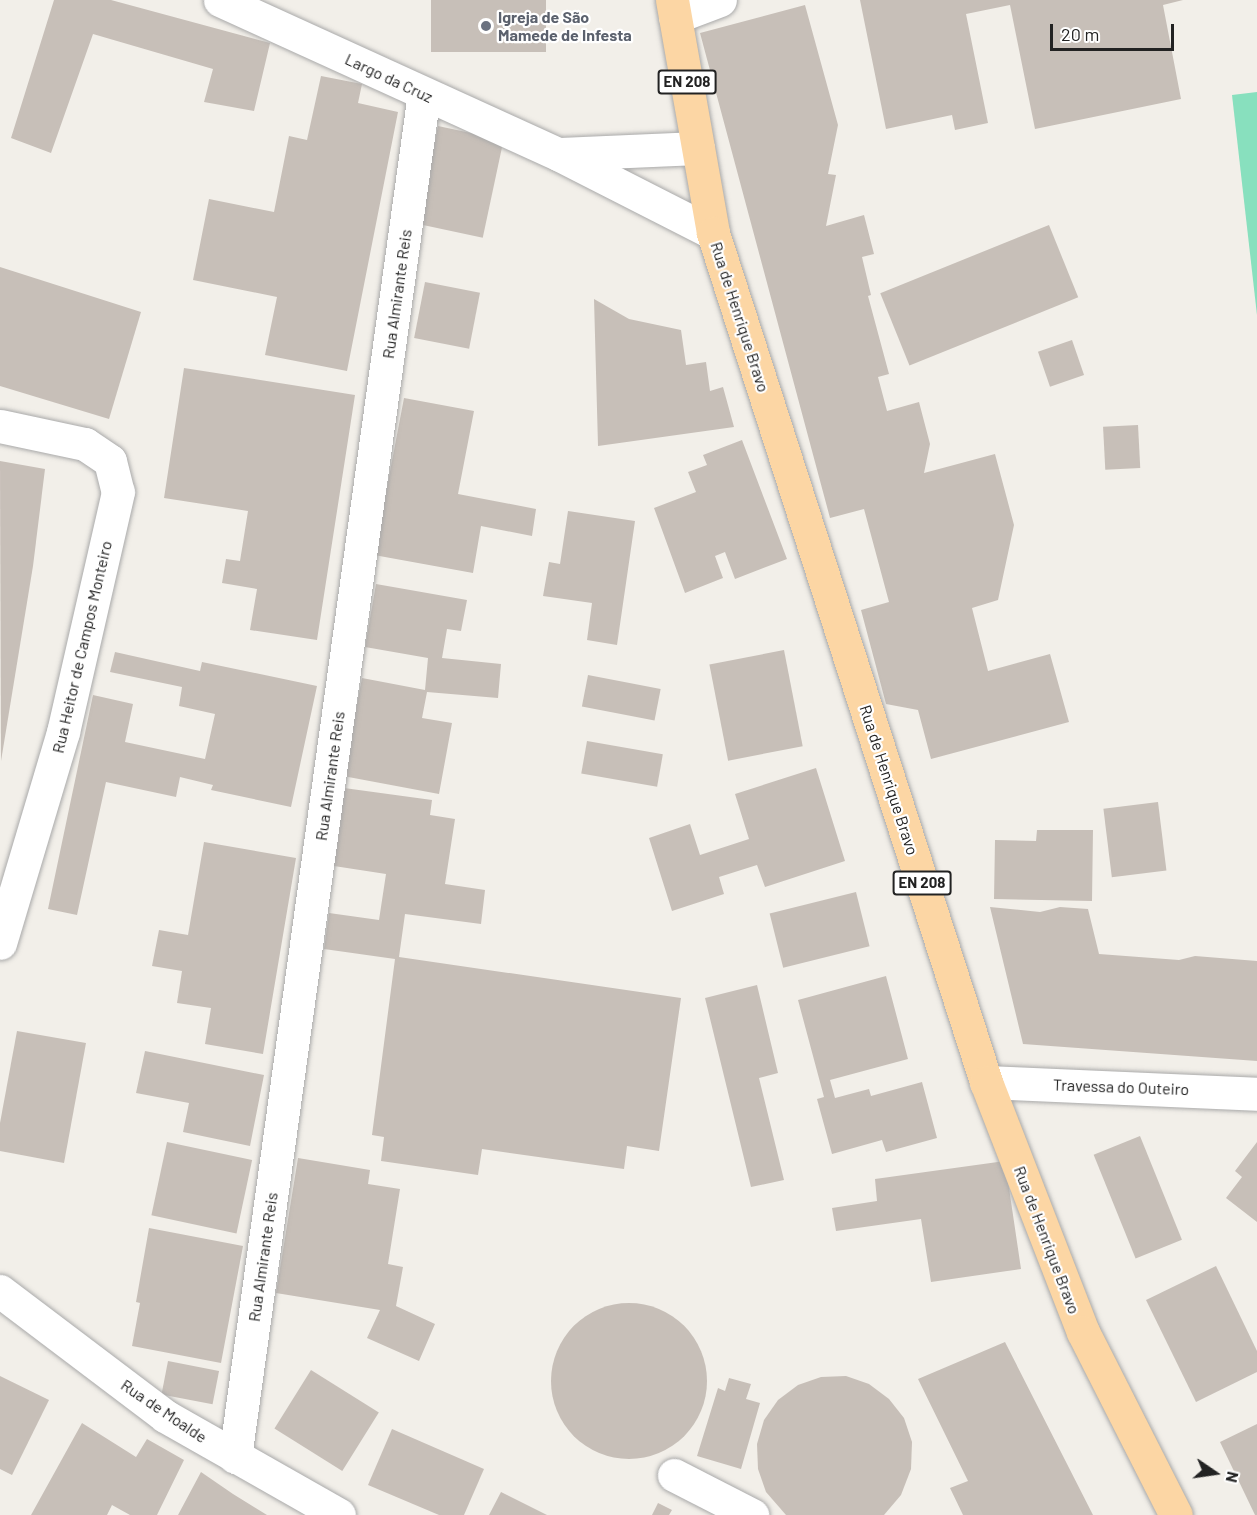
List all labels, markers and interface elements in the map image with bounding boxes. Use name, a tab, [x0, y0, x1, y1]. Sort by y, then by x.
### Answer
place label: Igreja de São Mamede de Infesta	[498, 7, 632, 45]
scale bar	[1053, 12, 1178, 50]
marker: Igreja de São Mamede de Infesta	[479, 19, 493, 33]
text: 20 m	[1061, 23, 1099, 45]
street label: Largo da Cruz	[342, 49, 436, 107]
road number: EN 208	[657, 70, 717, 94]
street label: Rua Almirante Reis	[378, 228, 416, 360]
street label: Rua de Henrique Bravo	[707, 239, 773, 395]
street label: Rua Heitor de Campos Monteiro	[48, 539, 116, 755]
street label: Rua de Henrique Bravo	[856, 702, 922, 858]
street label: Rua Almirante Reis	[311, 710, 349, 842]
road number: EN 208	[892, 871, 952, 895]
street label: Travessa do Outeiro	[1053, 1075, 1189, 1099]
street label: Rua de Henrique Bravo	[1010, 1163, 1084, 1317]
street label: Rua Almirante Reis	[244, 1191, 282, 1323]
street label: Rua de Moalde	[117, 1375, 211, 1447]
north arrow	[1185, 1443, 1245, 1503]
text: N	[1223, 1470, 1243, 1484]

